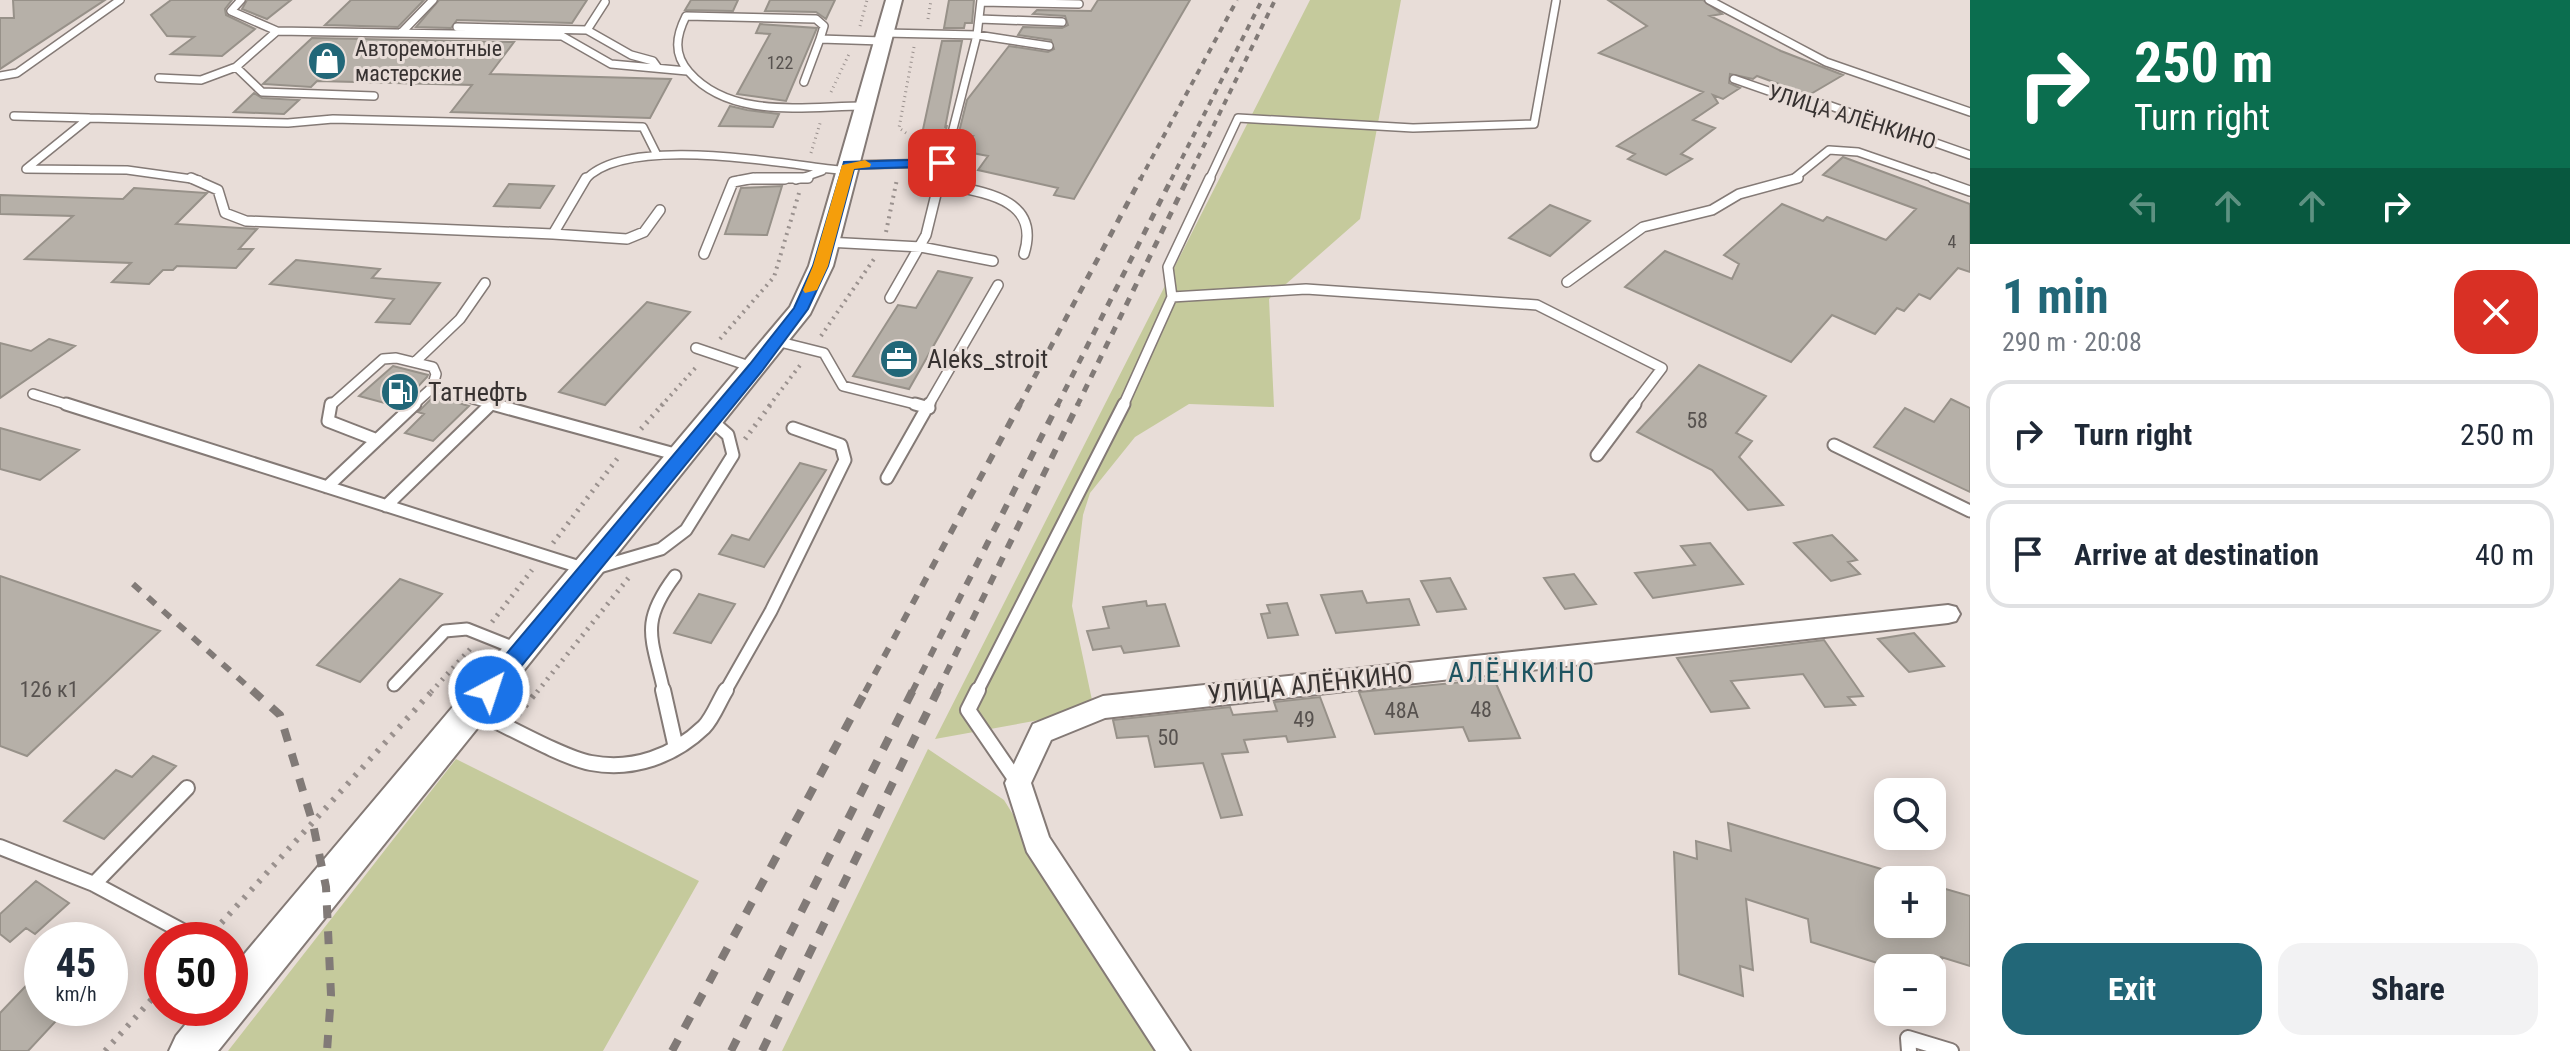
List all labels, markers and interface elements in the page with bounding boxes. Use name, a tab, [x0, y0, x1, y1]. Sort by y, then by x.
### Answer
text: 250 m	[2134, 30, 2273, 96]
icon: right	[2002, 32, 2106, 136]
place label: Авторемонтные мастерские	[355, 36, 502, 86]
shop icon: Авторемонтные мастерские	[306, 40, 348, 82]
house number: 122	[767, 52, 793, 73]
street label: УЛИЦА АЛЁНКИНО	[1765, 80, 1939, 154]
text: Turn right	[2134, 97, 2270, 139]
pin	[908, 129, 976, 197]
icon: arrive	[920, 141, 964, 185]
icon: left	[2122, 184, 2166, 228]
icon: ahead	[2206, 184, 2250, 228]
icon: ahead	[2290, 184, 2334, 228]
icon: right	[2374, 184, 2418, 228]
house number: 4	[1948, 231, 1957, 252]
text: 1 min	[2002, 268, 2109, 325]
button: close	[2454, 270, 2538, 354]
text: 290 m · 20:08	[2002, 327, 2142, 357]
office icon: Aleks_stroit	[878, 338, 920, 380]
place label: Aleks_stroit	[927, 344, 1048, 374]
fuel station icon: Татнефть	[379, 371, 421, 413]
place label: Татнефть	[428, 377, 528, 407]
house number: 58	[1686, 408, 1708, 433]
icon: right	[2006, 412, 2050, 456]
text: Turn right	[2074, 417, 2192, 452]
text: 250 m	[2460, 417, 2534, 452]
icon: arrive	[2006, 532, 2050, 576]
text: Arrive at destination	[2074, 537, 2319, 572]
text: 40 m	[2475, 537, 2534, 572]
position arrow	[447, 648, 531, 732]
district label: АЛЁНКИНО	[1448, 656, 1596, 689]
street label: УЛИЦА АЛЁНКИНО	[1206, 658, 1414, 710]
house number: 126 к1	[19, 677, 79, 702]
house number: 48	[1470, 697, 1492, 722]
house number: 48А	[1385, 698, 1420, 723]
house number: 49	[1293, 707, 1315, 732]
house number: 50	[1157, 725, 1179, 750]
map controls	[1874, 778, 1946, 1026]
button: search	[1874, 778, 1946, 850]
button: +	[1874, 866, 1946, 938]
speed limit sign: 50	[144, 922, 248, 1026]
text: 45	[56, 940, 96, 987]
button: Exit	[2002, 943, 2262, 1035]
button: Share	[2278, 943, 2538, 1035]
button: −	[1874, 954, 1946, 1026]
text: km/h	[55, 982, 97, 1006]

